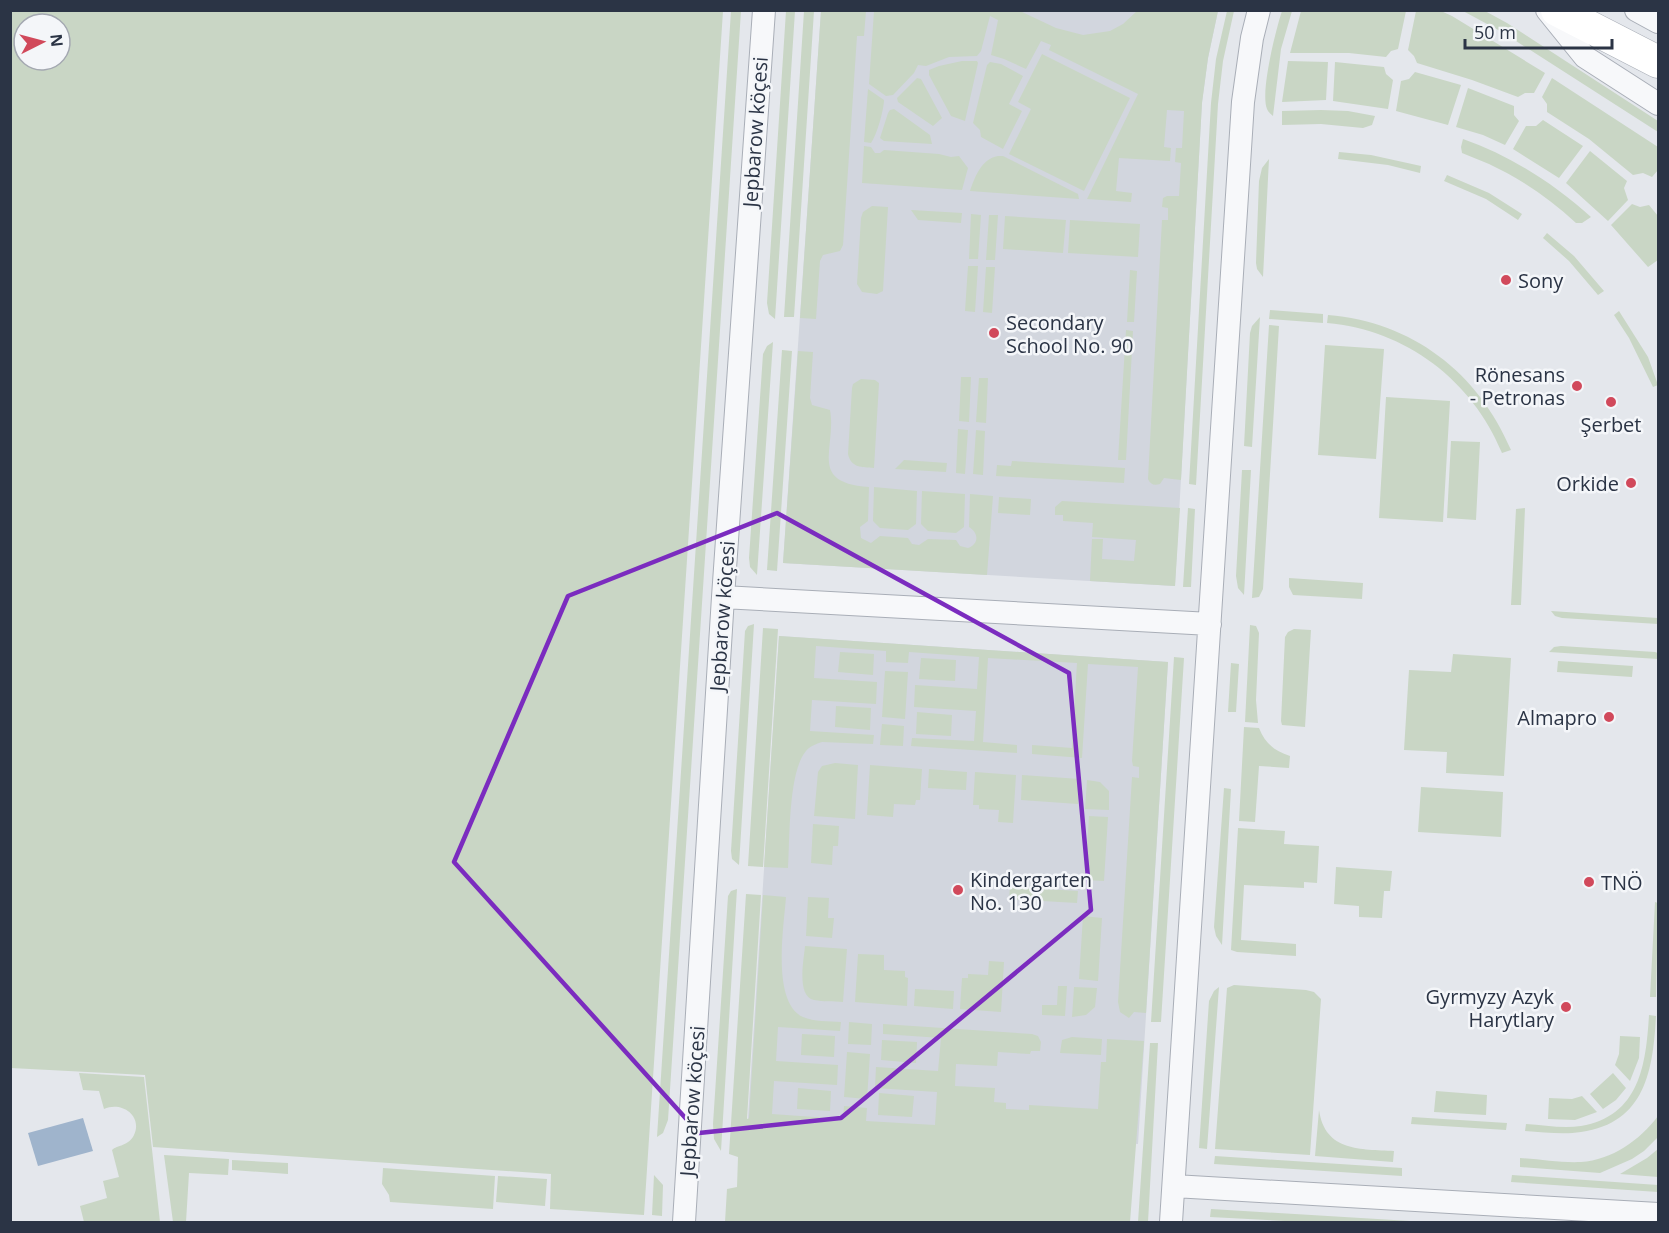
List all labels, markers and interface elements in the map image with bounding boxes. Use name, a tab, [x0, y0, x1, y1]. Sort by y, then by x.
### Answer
north arrow	[12, 12, 72, 72]
scale bar	[1465, 12, 1612, 50]
text: 50 m	[1474, 20, 1516, 44]
text: N	[45, 33, 69, 48]
street label: Jepbarow köçesi	[736, 56, 774, 210]
place label: Sony	[1518, 267, 1564, 294]
marker: Sony	[1499, 273, 1513, 287]
place label: Secondary School No. 90	[1006, 309, 1134, 359]
marker: Secondary School No. 90	[987, 326, 1001, 340]
place label: Rönesans - Petronas	[1470, 361, 1565, 411]
marker: Rönesans - Petronas	[1570, 379, 1584, 393]
marker: Şerbet	[1604, 395, 1618, 409]
place label: Şerbet	[1581, 411, 1641, 438]
place label: Orkide	[1556, 470, 1619, 497]
marker: Orkide	[1624, 476, 1638, 490]
street label: Jepbarow köçesi	[703, 540, 741, 694]
place label: Almapro	[1517, 704, 1597, 731]
marker: Almapro	[1602, 710, 1616, 724]
place label: Kindergarten No. 130	[970, 866, 1092, 916]
place label: TNÖ	[1601, 869, 1643, 896]
marker: TNÖ	[1582, 875, 1596, 889]
marker: Kindergarten No. 130	[951, 883, 965, 897]
place label: Gyrmyzy Azyk Harytlary	[1426, 983, 1555, 1033]
marker: Gyrmyzy Azyk Harytlary	[1559, 1000, 1573, 1014]
street label: Jepbarow köçesi	[673, 1025, 711, 1179]

